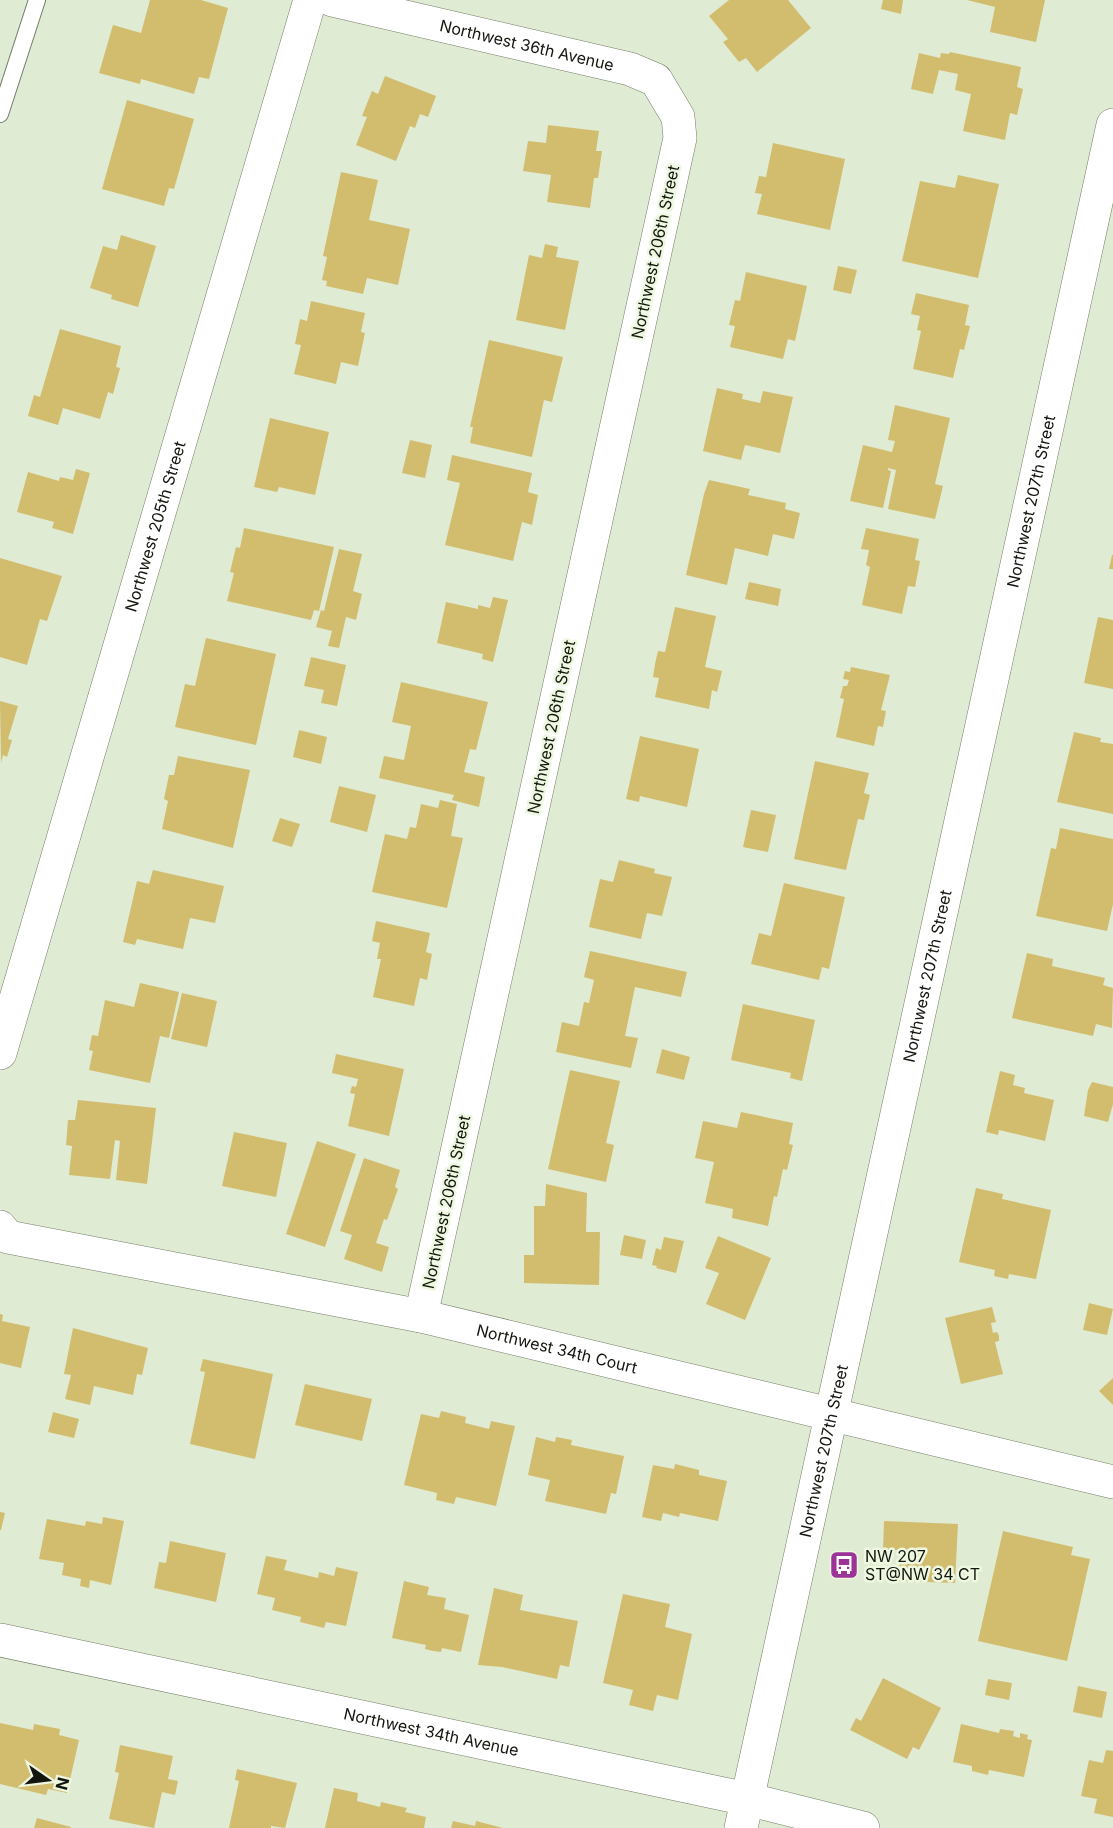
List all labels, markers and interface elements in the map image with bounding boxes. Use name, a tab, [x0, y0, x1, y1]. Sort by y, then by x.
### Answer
street label: Northwest 36th Avenue	[438, 15, 616, 75]
street label: Northwest 206th Street	[627, 163, 683, 341]
street label: Northwest 207th Street	[1002, 413, 1059, 589]
street label: Northwest 205th Street	[120, 439, 190, 614]
street label: Northwest 206th Street	[523, 638, 579, 816]
street label: Northwest 207th Street	[899, 888, 956, 1064]
street label: Northwest 206th Street	[418, 1113, 474, 1291]
street label: Northwest 34th Court	[474, 1320, 639, 1378]
street label: Northwest 207th Street	[795, 1363, 852, 1539]
place label: NW 207 ST@NW 34 CT	[865, 1546, 980, 1584]
bus stop icon: NW 207 ST@NW 34 CT	[828, 1549, 860, 1581]
street label: Northwest 34th Avenue	[342, 1703, 521, 1760]
north arrow	[18, 1750, 78, 1810]
text: N	[51, 1775, 74, 1792]

